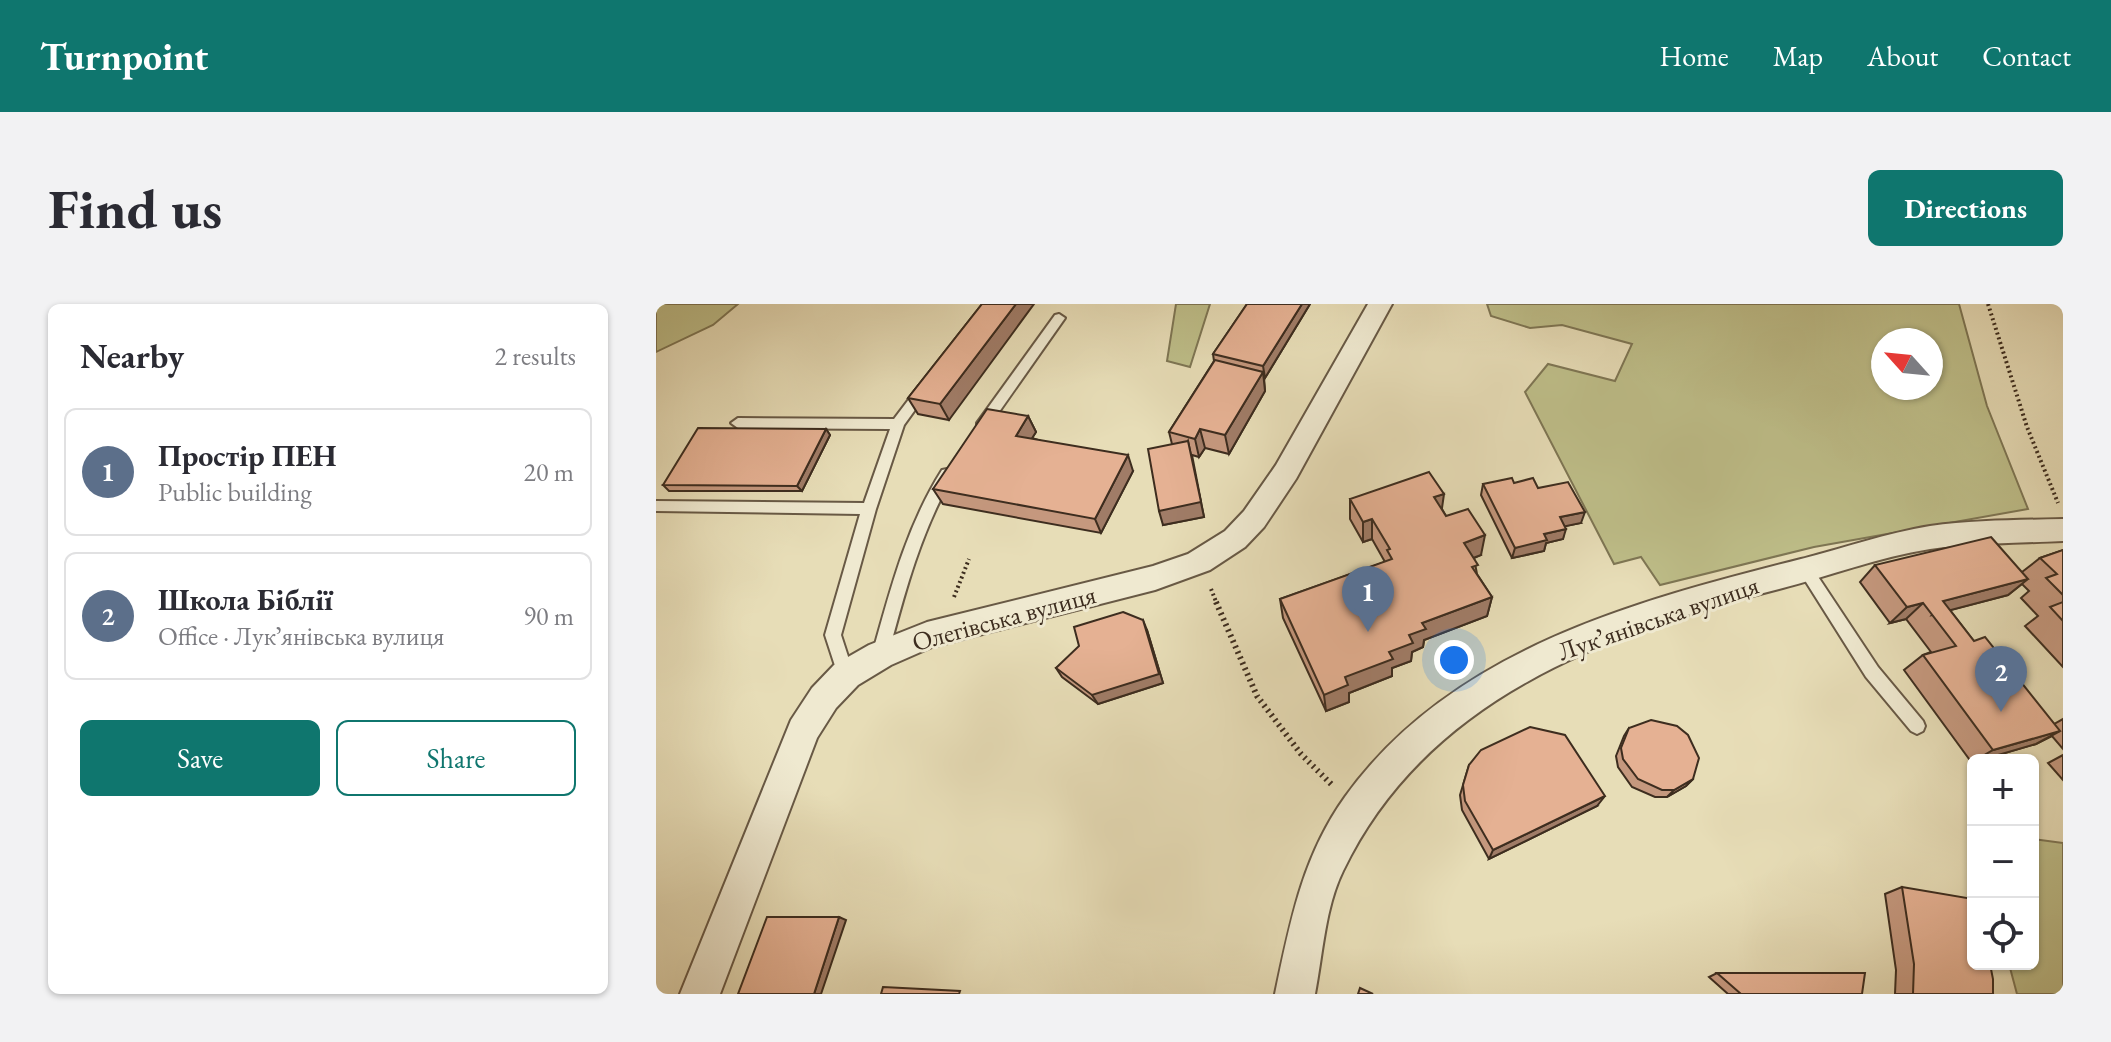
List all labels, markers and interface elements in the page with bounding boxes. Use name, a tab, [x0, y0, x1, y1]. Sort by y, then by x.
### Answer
text: Turnpoint	[40, 32, 208, 81]
text: Home	[1659, 38, 1729, 74]
text: Map	[1773, 38, 1823, 74]
text: About	[1867, 38, 1938, 74]
text: Contact	[1982, 38, 2071, 74]
button: Directions	[1868, 170, 2063, 246]
text: Find us	[48, 172, 222, 245]
north arrow	[1871, 328, 1943, 400]
text: Nearby	[80, 334, 184, 378]
text: 2 results	[495, 339, 576, 373]
text: Простір ПЕН	[158, 436, 337, 475]
text: 1	[101, 455, 115, 489]
text: 20 m	[524, 455, 574, 489]
text: Public building	[158, 475, 312, 509]
pin: 1	[1342, 566, 1394, 632]
street label: Лукʼянівська вулиця	[1553, 568, 1763, 668]
street label: Олегівська вулиця	[908, 577, 1100, 659]
text: Школа Біблії	[158, 580, 333, 619]
text: 2	[101, 599, 115, 633]
text: 90 m	[524, 599, 574, 633]
text: Office · Лукʼянівська вулиця	[158, 619, 444, 653]
your location	[1434, 640, 1474, 680]
pin: 2	[1975, 646, 2027, 712]
button: Save	[80, 720, 320, 796]
button: Share	[336, 720, 576, 796]
map controls	[1967, 754, 2039, 970]
button: +	[1967, 754, 2039, 826]
button: −	[1967, 826, 2039, 898]
button: locate	[1967, 898, 2039, 970]

